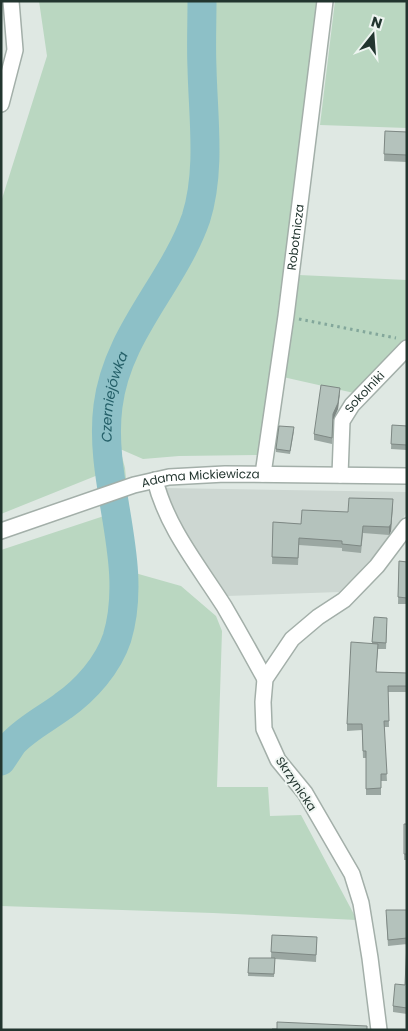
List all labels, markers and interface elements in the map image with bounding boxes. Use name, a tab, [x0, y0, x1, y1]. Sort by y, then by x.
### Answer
north arrow	[348, 10, 398, 60]
text: N	[369, 11, 385, 34]
street label: Robotnicza	[283, 203, 308, 271]
water label: Czerniejówka	[96, 348, 133, 443]
street label: Sokolniki	[340, 367, 388, 416]
street label: Adama Mickiewicza	[140, 465, 260, 491]
street label: Skrzynicka	[272, 753, 321, 814]

